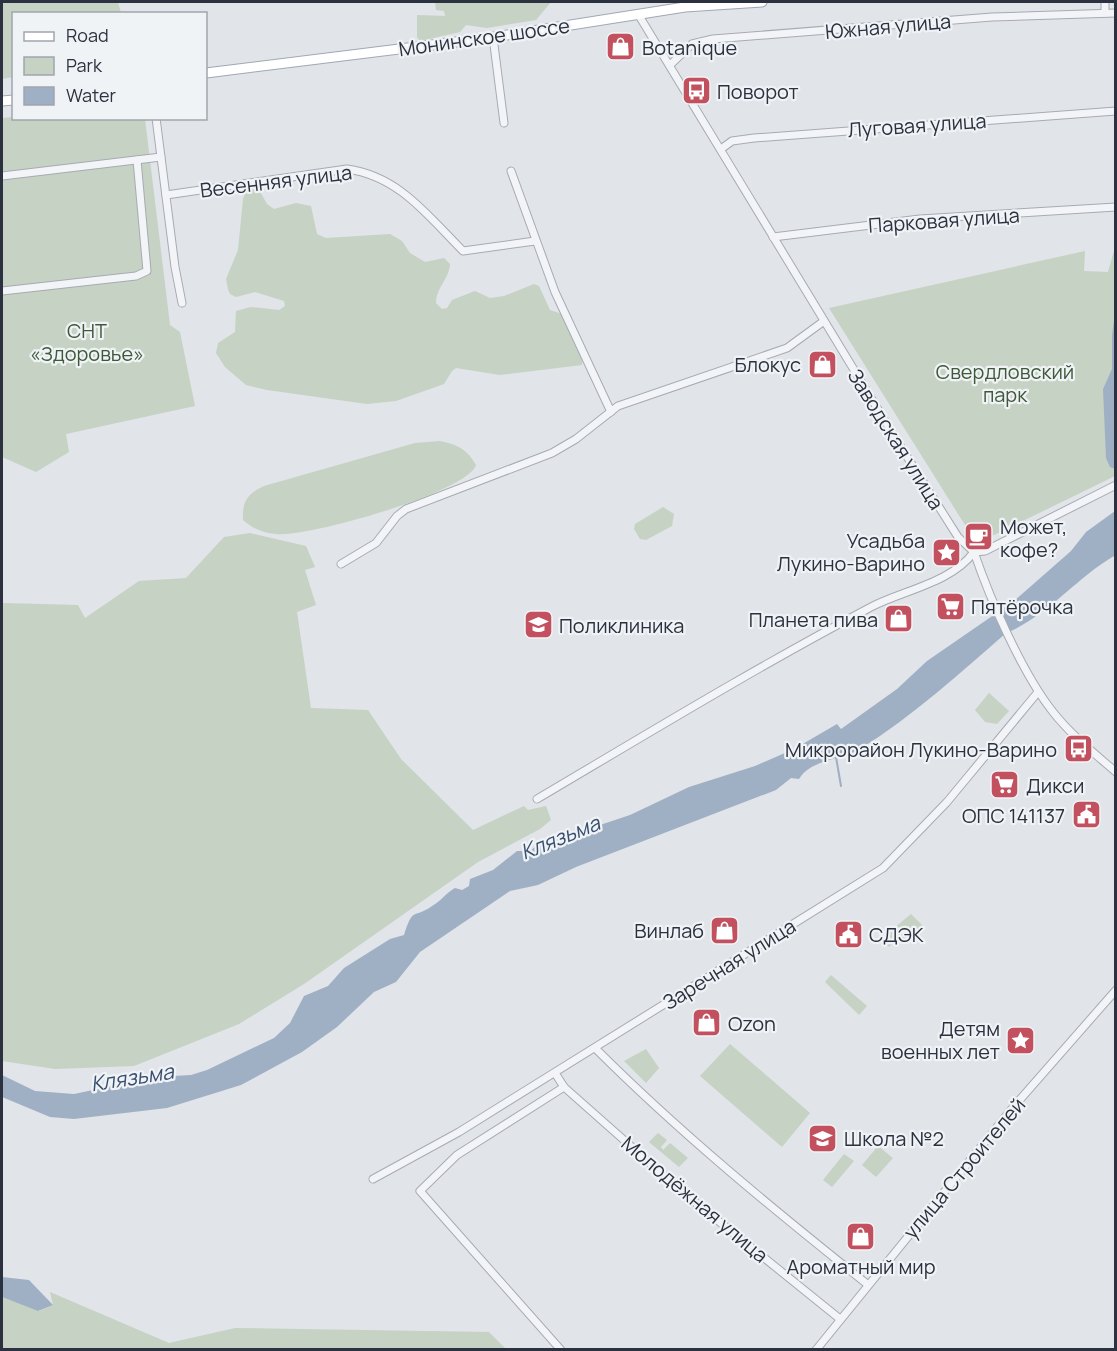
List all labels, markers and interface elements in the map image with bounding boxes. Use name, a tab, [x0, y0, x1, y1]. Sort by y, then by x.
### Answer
street label: Южная улица	[824, 7, 952, 45]
legend	[12, 12, 207, 120]
street label: Монинское шоссе	[397, 12, 571, 62]
text: Road	[66, 23, 109, 47]
shop icon: Botanique	[605, 31, 637, 63]
place label: Botanique	[642, 34, 737, 61]
text: Park	[66, 53, 103, 77]
bus stop icon: Поворот	[680, 75, 712, 107]
place label: Поворот	[717, 78, 799, 105]
text: Water	[66, 83, 116, 107]
street label: Луговая улица	[847, 107, 987, 143]
street label: Весенняя улица	[198, 158, 354, 204]
street label: Парковая улица	[867, 201, 1021, 239]
park label: СНТ «Здоровье»	[30, 317, 144, 367]
shop icon: Блокус	[806, 348, 838, 380]
place label: Блокус	[734, 351, 801, 378]
park label: Свердловский парк	[936, 358, 1074, 408]
street label: Заводская улица	[842, 363, 950, 515]
place label: Может, кофе?	[1000, 513, 1067, 563]
cafe icon: Может, кофе?	[963, 521, 995, 553]
place label: Усадьба Лукино-Варино	[777, 527, 925, 577]
place icon: Усадьба Лукино-Варино	[930, 536, 962, 568]
supermarket icon: Пятёрочка	[934, 590, 966, 622]
place label: Пятёрочка	[971, 593, 1073, 620]
shop icon: Планета пива	[883, 603, 915, 635]
place label: Планета пива	[749, 606, 878, 633]
school or university icon: Поликлиника	[522, 609, 554, 641]
place label: Поликлиника	[559, 612, 684, 639]
bus stop icon: Микрорайон Лукино-Варино	[1062, 733, 1094, 765]
place label: Микрорайон Лукино-Варино	[785, 736, 1057, 763]
supermarket icon: Дикси	[989, 769, 1021, 801]
place label: Дикси	[1026, 772, 1084, 799]
public building icon: ОПС 141137	[1070, 799, 1102, 831]
place label: ОПС 141137	[962, 802, 1065, 829]
water label: Клязьма	[516, 808, 605, 866]
street label: Заречная улица	[657, 912, 801, 1016]
shop icon: Винлаб	[709, 914, 741, 946]
place label: Винлаб	[634, 917, 704, 944]
public building icon: СДЭК	[832, 918, 864, 950]
place label: СДЭК	[869, 921, 924, 948]
shop icon: Ozon	[691, 1007, 723, 1039]
place label: Ozon	[728, 1010, 776, 1037]
place label: Детям военных лет	[881, 1015, 1000, 1065]
place icon: Детям военных лет	[1005, 1024, 1037, 1056]
water label: Клязьма	[89, 1056, 177, 1097]
street label: улица Строителей	[897, 1092, 1031, 1244]
school or university icon: Школа №2	[807, 1122, 839, 1154]
place label: Школа №2	[844, 1125, 944, 1152]
street label: Молодёжная улица	[616, 1130, 774, 1268]
shop icon: Ароматный мир	[845, 1220, 877, 1252]
place label: Ароматный мир	[786, 1253, 936, 1280]

